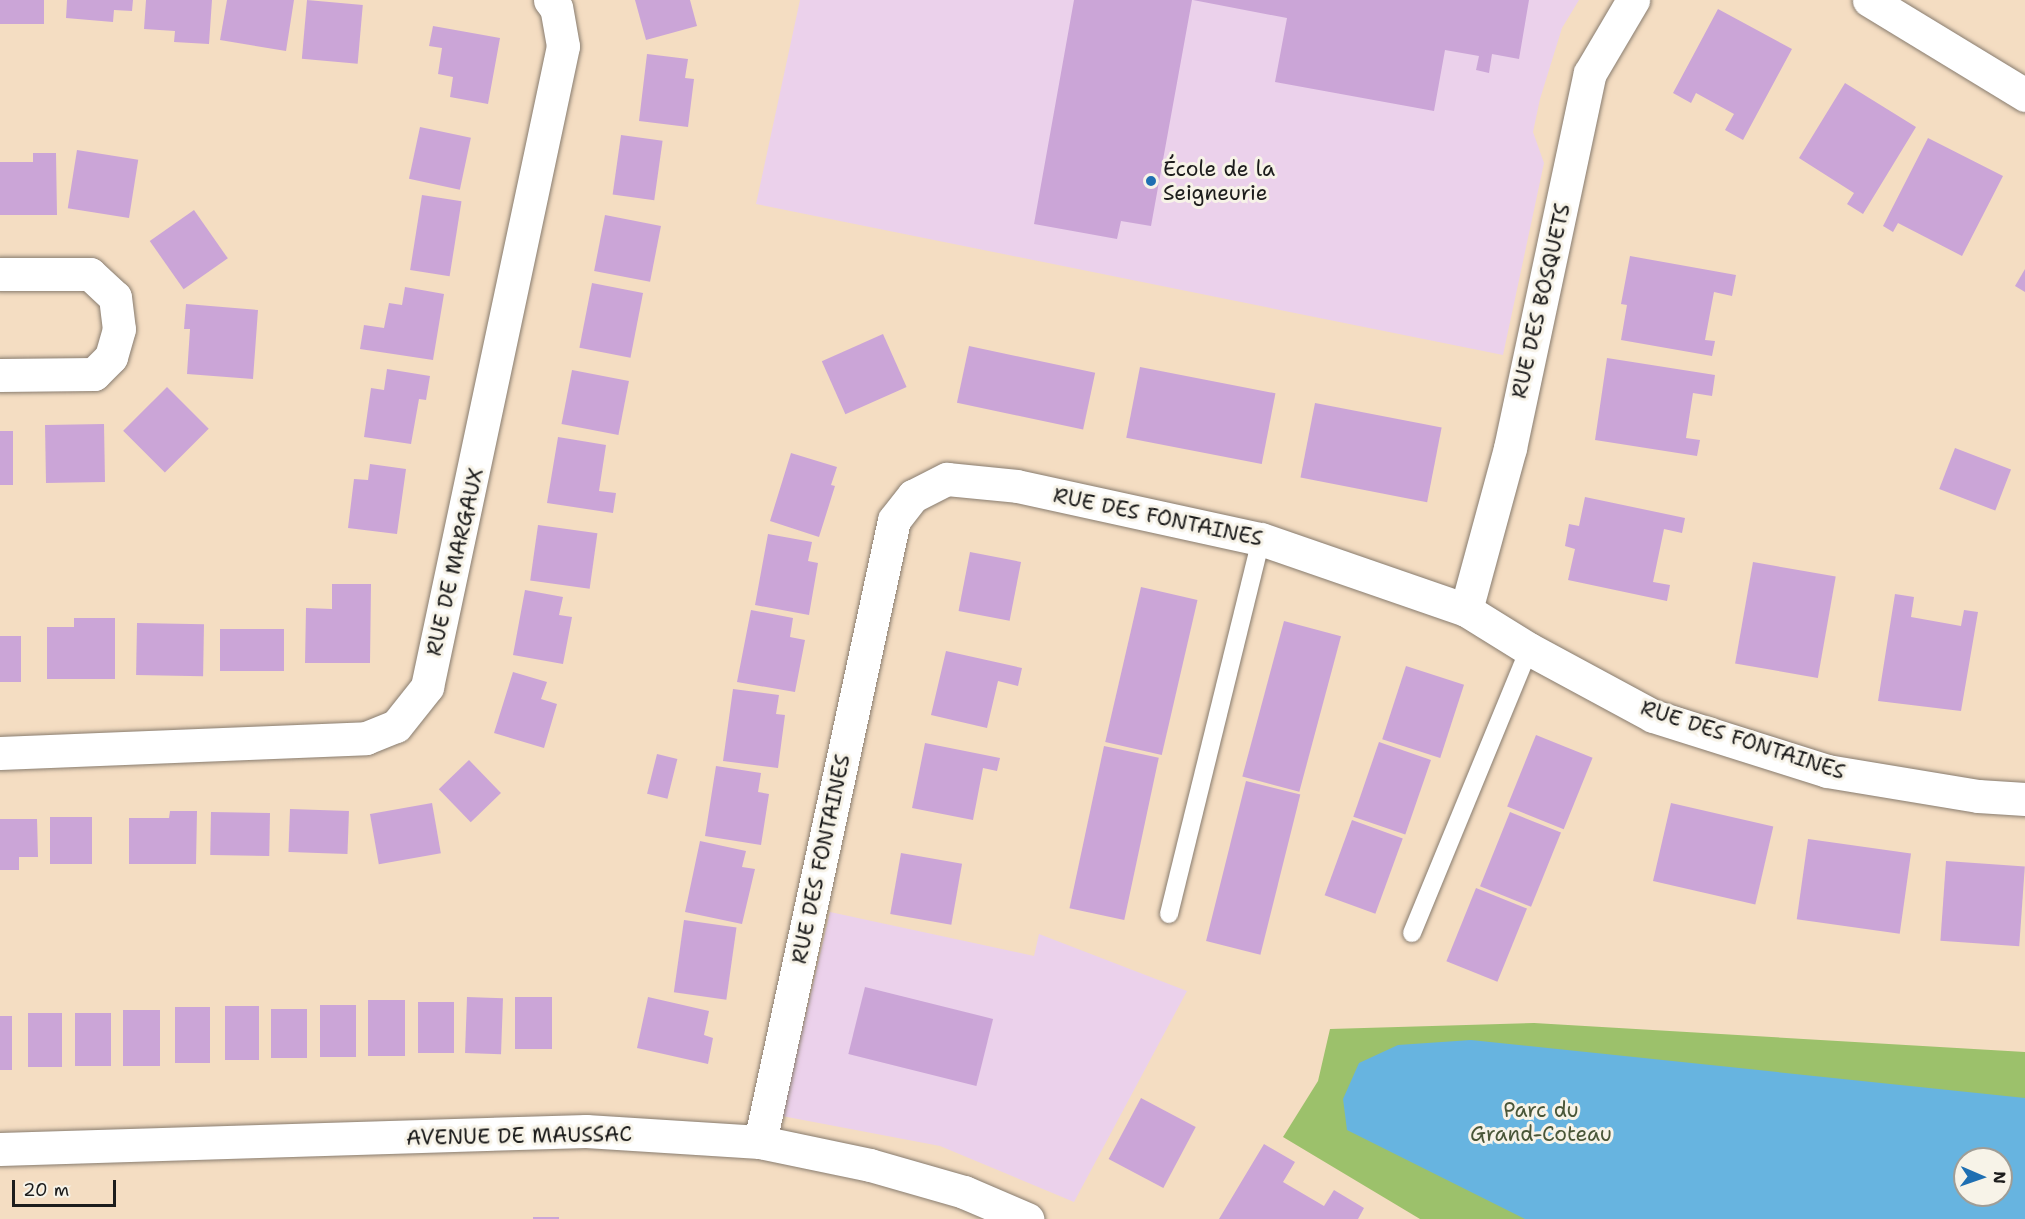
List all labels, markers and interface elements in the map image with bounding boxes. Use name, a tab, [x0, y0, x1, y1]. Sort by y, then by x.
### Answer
place label: École de la Seigneurie	[1163, 156, 1275, 206]
marker: École de la Seigneurie	[1144, 174, 1158, 188]
street label: RUE DES BOSQUETS	[1506, 201, 1576, 401]
street label: RUE DE MARGAUX	[421, 466, 489, 658]
street label: RUE DES FONTAINES	[1051, 482, 1265, 552]
street label: RUE DES FONTAINES	[1638, 695, 1848, 785]
street label: RUE DES FONTAINES	[786, 752, 856, 966]
park label: Parc du Grand-Coteau	[1470, 1097, 1612, 1147]
street label: AVENUE DE MAUSSAC	[406, 1121, 632, 1151]
north arrow	[1953, 1147, 2013, 1207]
scale bar	[15, 1168, 118, 1206]
text: N	[1989, 1171, 2010, 1184]
text: 20 m	[23, 1178, 69, 1202]

